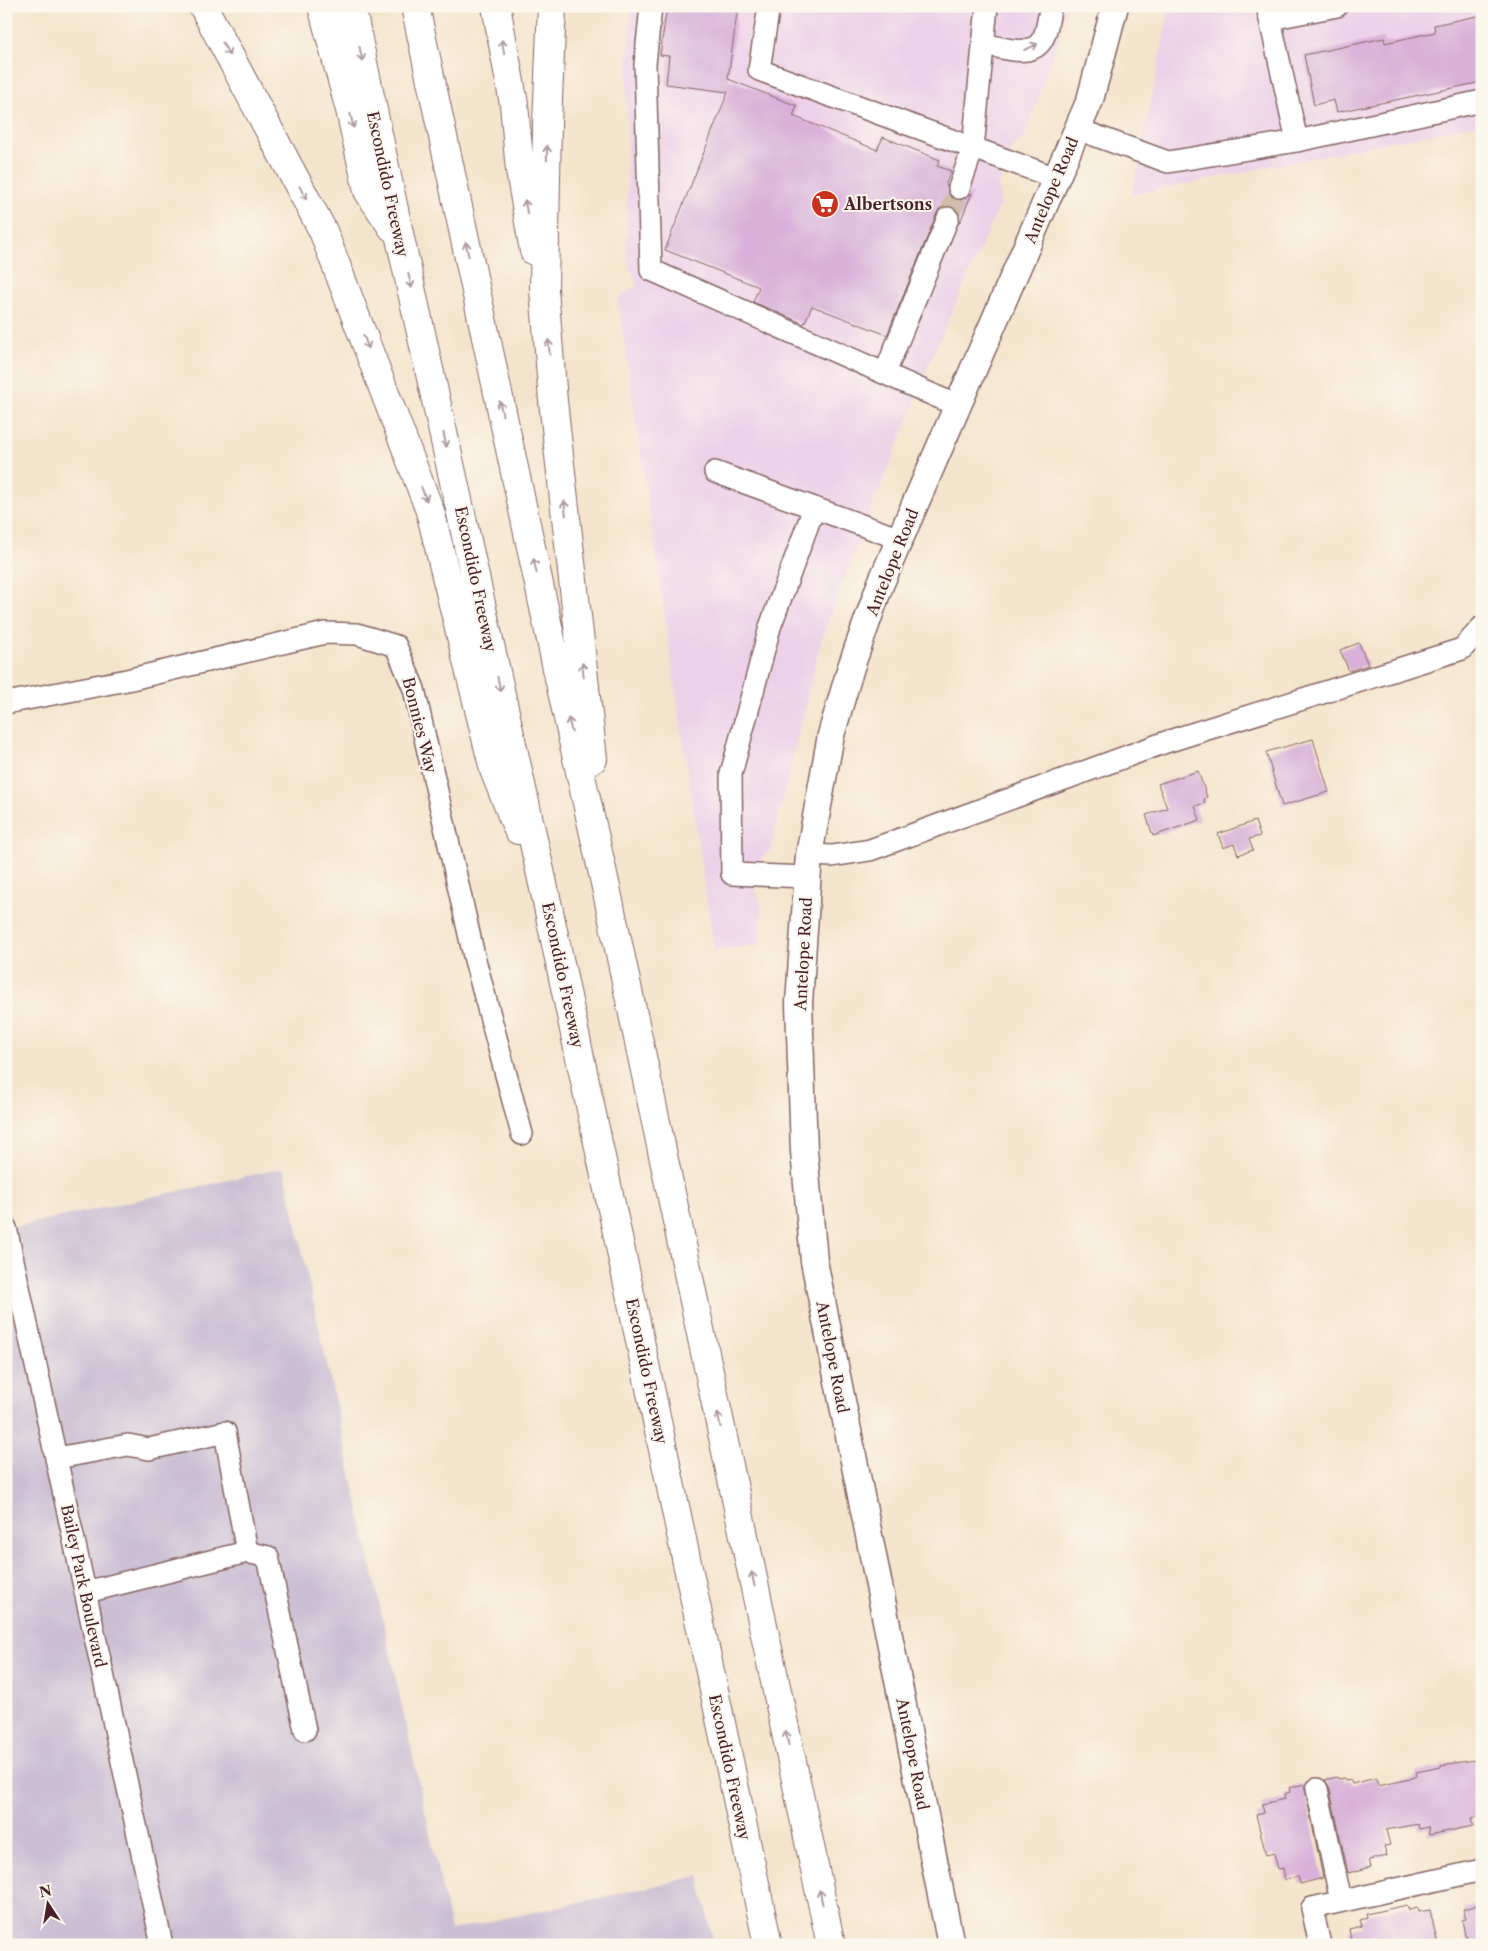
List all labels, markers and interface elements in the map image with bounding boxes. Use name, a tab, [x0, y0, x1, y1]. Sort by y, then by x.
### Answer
one-way arrow	[498, 39, 508, 55]
one-way arrow	[221, 42, 231, 57]
one-way arrow	[1023, 42, 1038, 52]
one-way arrow	[356, 46, 366, 62]
street label: Escondido Freeway	[363, 109, 413, 260]
one-way arrow	[348, 113, 358, 129]
street label: Antelope Road	[1019, 134, 1083, 247]
one-way arrow	[542, 145, 552, 162]
one-way arrow	[298, 185, 308, 199]
supermarket icon: Albertsons	[810, 189, 840, 219]
place label: Albertsons	[843, 194, 932, 214]
one-way arrow	[520, 200, 530, 216]
one-way arrow	[462, 241, 471, 257]
one-way arrow	[406, 273, 415, 289]
one-way arrow	[361, 334, 371, 349]
one-way arrow	[544, 339, 554, 355]
one-way arrow	[496, 400, 505, 416]
one-way arrow	[441, 431, 450, 447]
one-way arrow	[419, 486, 429, 501]
one-way arrow	[560, 501, 570, 517]
street label: Escondido Freeway	[451, 504, 501, 655]
street label: Antelope Road	[861, 505, 923, 619]
one-way arrow	[530, 559, 539, 575]
one-way arrow	[578, 662, 588, 678]
street label: Bonnies Way	[398, 675, 442, 776]
one-way arrow	[495, 675, 504, 691]
one-way arrow	[564, 718, 574, 734]
street label: Antelope Road	[790, 896, 816, 1012]
street label: Escondido Freeway	[538, 900, 588, 1051]
street label: Escondido Freeway	[622, 1296, 672, 1447]
street label: Antelope Road	[812, 1298, 854, 1415]
one-way arrow	[714, 1413, 723, 1429]
street label: Bailey Park Boulevard	[57, 1503, 111, 1670]
one-way arrow	[748, 1572, 757, 1588]
street label: Escondido Freeway	[705, 1692, 755, 1843]
street label: Antelope Road	[892, 1695, 934, 1812]
one-way arrow	[782, 1731, 791, 1747]
north arrow	[22, 1878, 72, 1928]
text: N	[37, 1881, 53, 1901]
one-way arrow	[816, 1890, 825, 1906]

